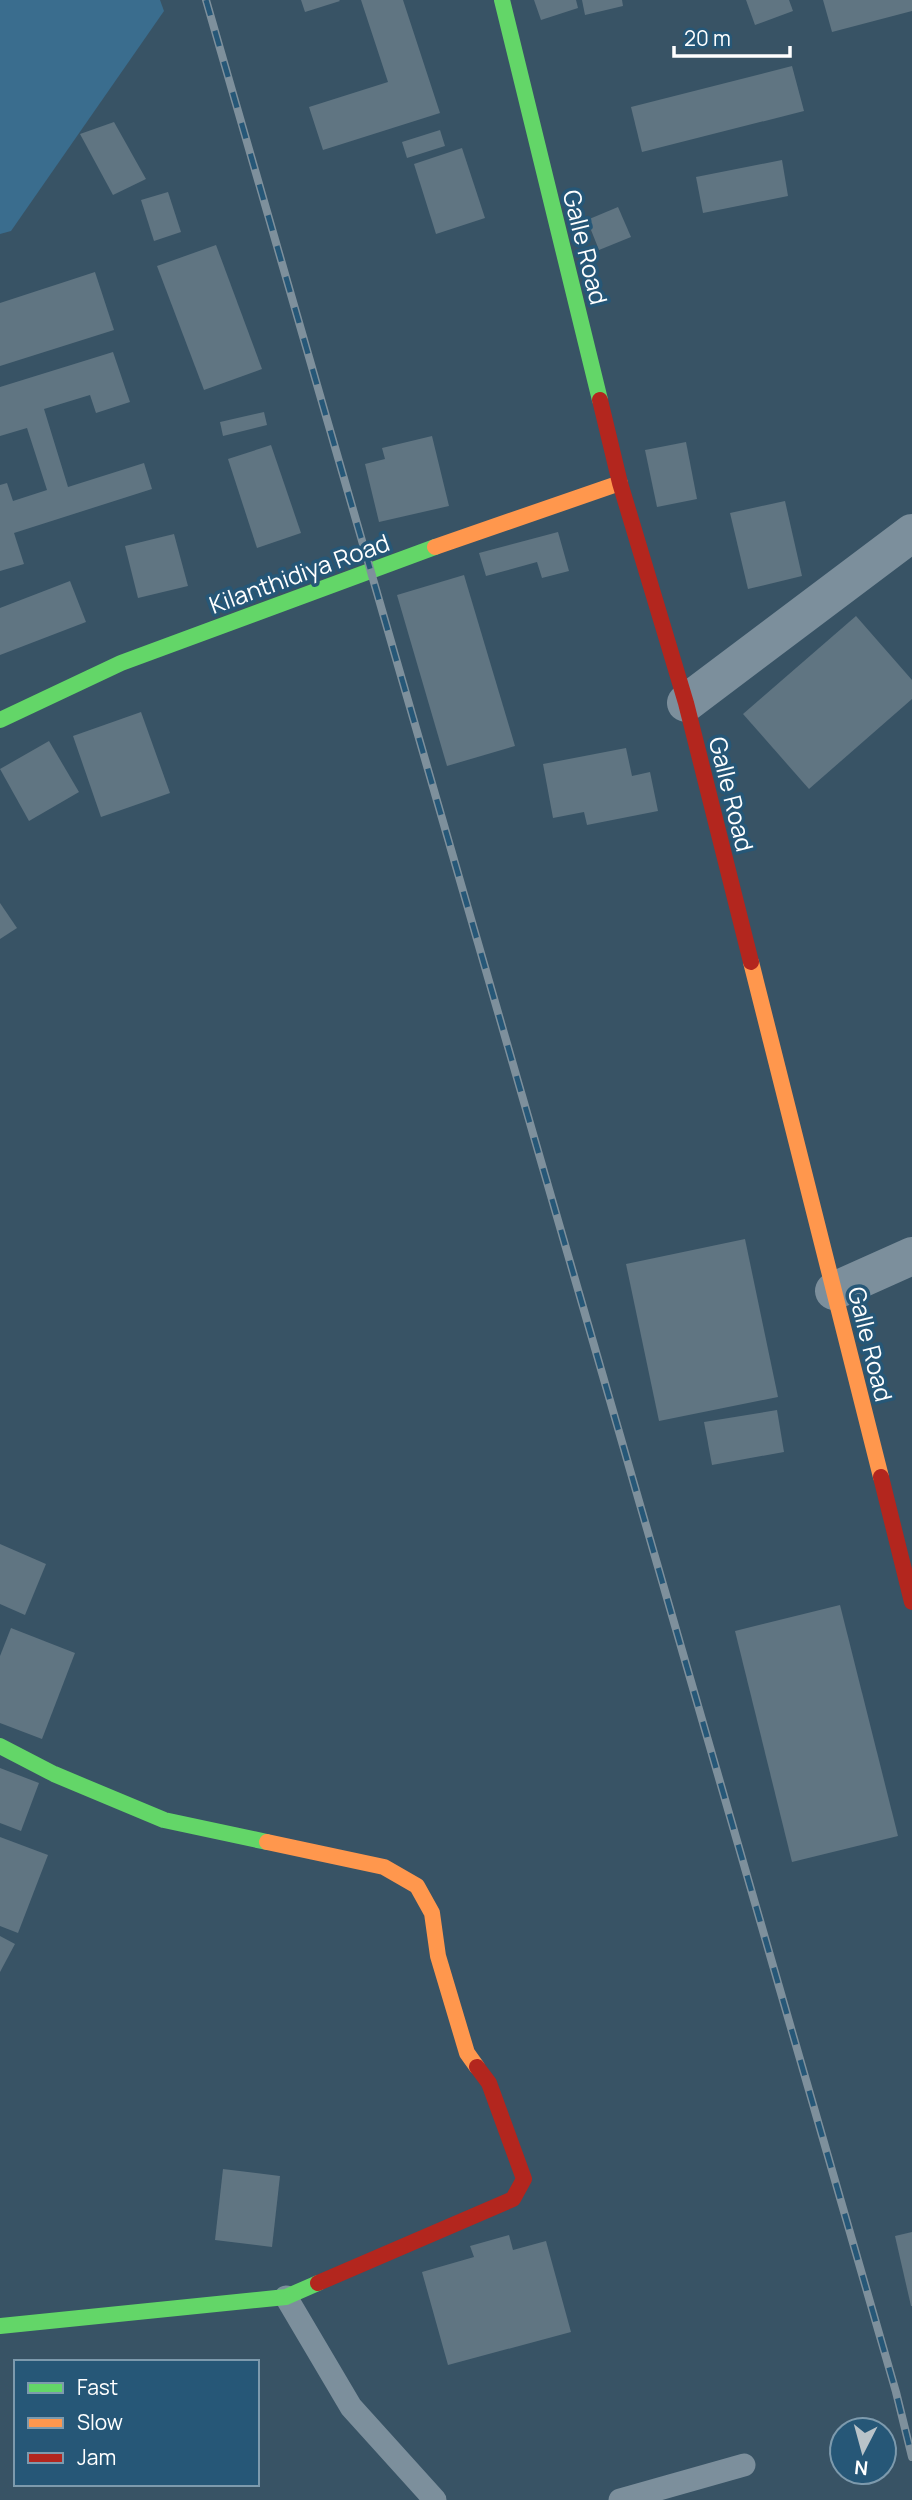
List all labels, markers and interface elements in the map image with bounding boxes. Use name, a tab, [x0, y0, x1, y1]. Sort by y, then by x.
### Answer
scale bar	[674, 14, 790, 58]
text: 20 m	[684, 24, 731, 52]
street label: Galle Road	[556, 186, 616, 308]
street label: Kilanthidiya Road	[204, 525, 394, 621]
street label: Galle Road	[702, 733, 762, 855]
street label: Galle Road	[841, 1283, 901, 1405]
legend	[14, 2360, 259, 2486]
text: Fast	[77, 2373, 118, 2401]
text: Slow	[77, 2408, 123, 2436]
north arrow	[828, 2416, 898, 2486]
text: Jam	[77, 2443, 116, 2471]
text: N	[853, 2454, 869, 2482]

